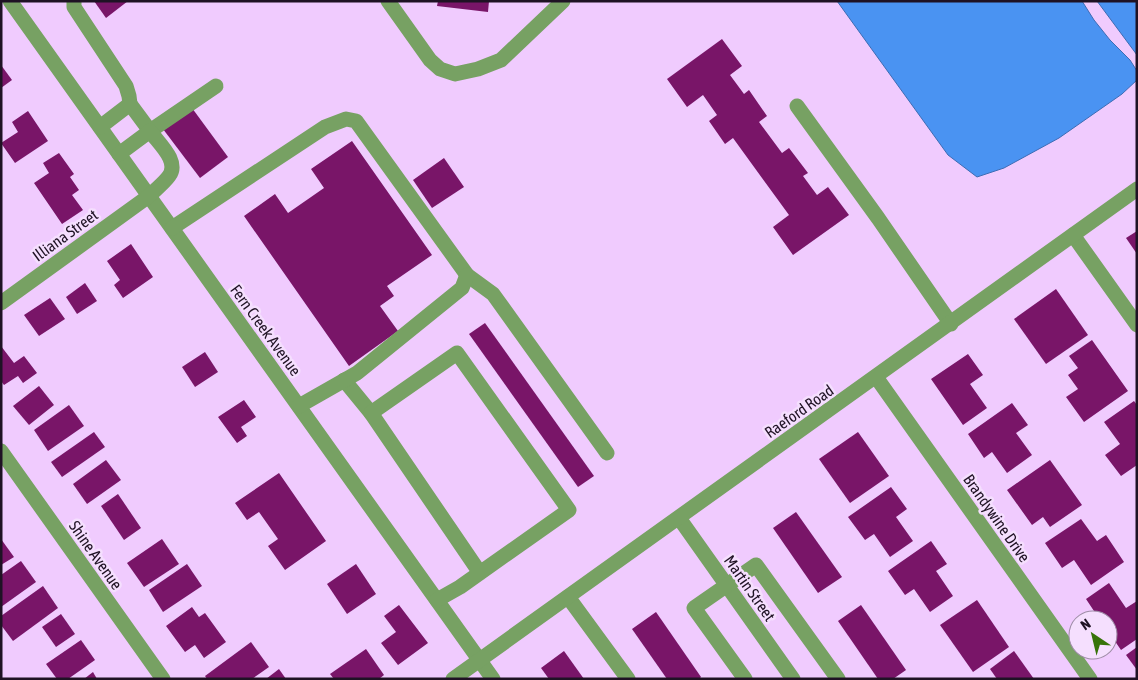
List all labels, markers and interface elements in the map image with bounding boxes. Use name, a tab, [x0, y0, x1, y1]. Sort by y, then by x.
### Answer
street label: Illiana Street	[29, 205, 101, 265]
street label: Fern Creek Avenue	[227, 281, 305, 379]
street label: Raeford Road	[761, 381, 837, 441]
street label: Brandywine Drive	[959, 471, 1034, 566]
street label: Shine Avenue	[66, 517, 126, 593]
street label: Martin Street	[721, 552, 779, 625]
north arrow	[1068, 610, 1118, 660]
text: N	[1078, 615, 1094, 633]

